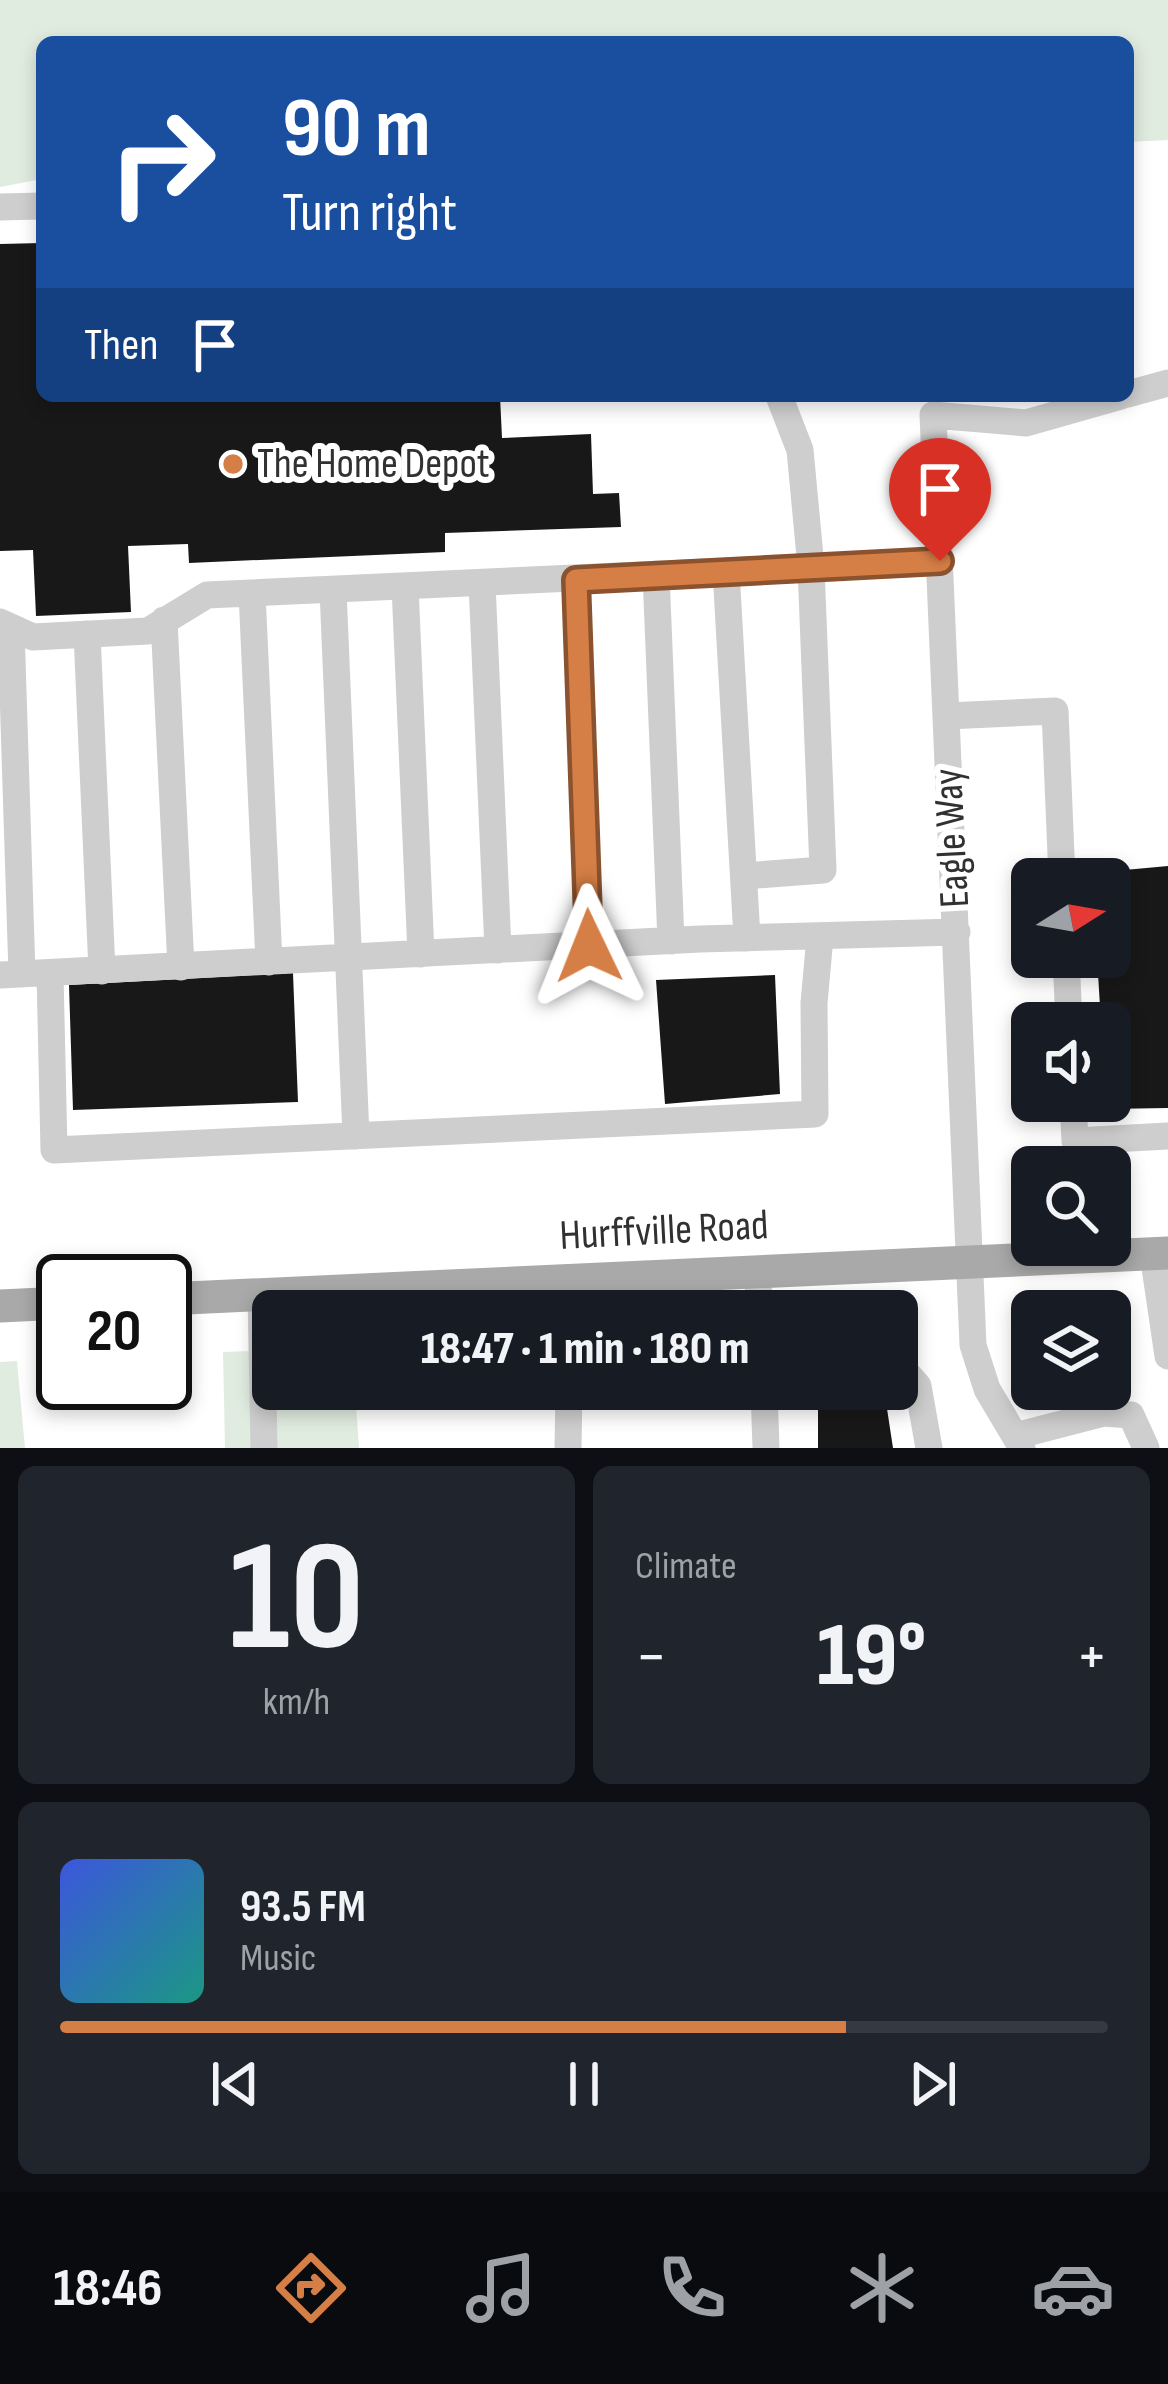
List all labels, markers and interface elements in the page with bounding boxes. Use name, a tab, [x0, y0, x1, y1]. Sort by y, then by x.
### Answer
text: 90 m	[282, 79, 431, 180]
icon: right	[84, 84, 240, 240]
text: Turn right	[282, 181, 457, 246]
icon: arrive	[182, 312, 248, 378]
text: Then	[84, 318, 158, 373]
pin	[889, 438, 991, 561]
place label: The Home Depot	[257, 439, 490, 490]
marker: The Home Depot	[220, 451, 246, 477]
icon: arrive	[907, 456, 973, 522]
street label: Eagle Way	[923, 767, 981, 909]
north arrow	[1011, 858, 1131, 978]
map controls	[1011, 858, 1131, 1410]
position arrow	[526, 883, 652, 1009]
button: sound	[1011, 1002, 1131, 1122]
button: search	[1011, 1146, 1131, 1266]
street label: Hurffville Road	[558, 1200, 770, 1262]
speed limit sign: 20	[36, 1254, 192, 1410]
button: layers	[1011, 1290, 1131, 1410]
text: 18:47 · 1 min · 180 m	[421, 1322, 749, 1377]
text: 10	[229, 1507, 364, 1694]
text: Climate	[635, 1543, 737, 1590]
text: 19°	[817, 1603, 926, 1711]
text: −	[635, 1618, 667, 1697]
text: +	[1076, 1618, 1108, 1697]
text: km/h	[263, 1679, 330, 1726]
text: 93.5 FM	[240, 1880, 366, 1935]
text: Music	[240, 1935, 316, 1982]
icon: previous	[202, 2051, 268, 2117]
icon: pause	[551, 2051, 617, 2117]
icon: next	[900, 2051, 966, 2117]
icon: directions	[269, 2246, 353, 2330]
icon: music	[459, 2246, 543, 2330]
icon: phone	[650, 2246, 734, 2330]
icon: climate	[840, 2246, 924, 2330]
icon: car	[1031, 2246, 1115, 2330]
text: 18:46	[53, 2256, 162, 2321]

